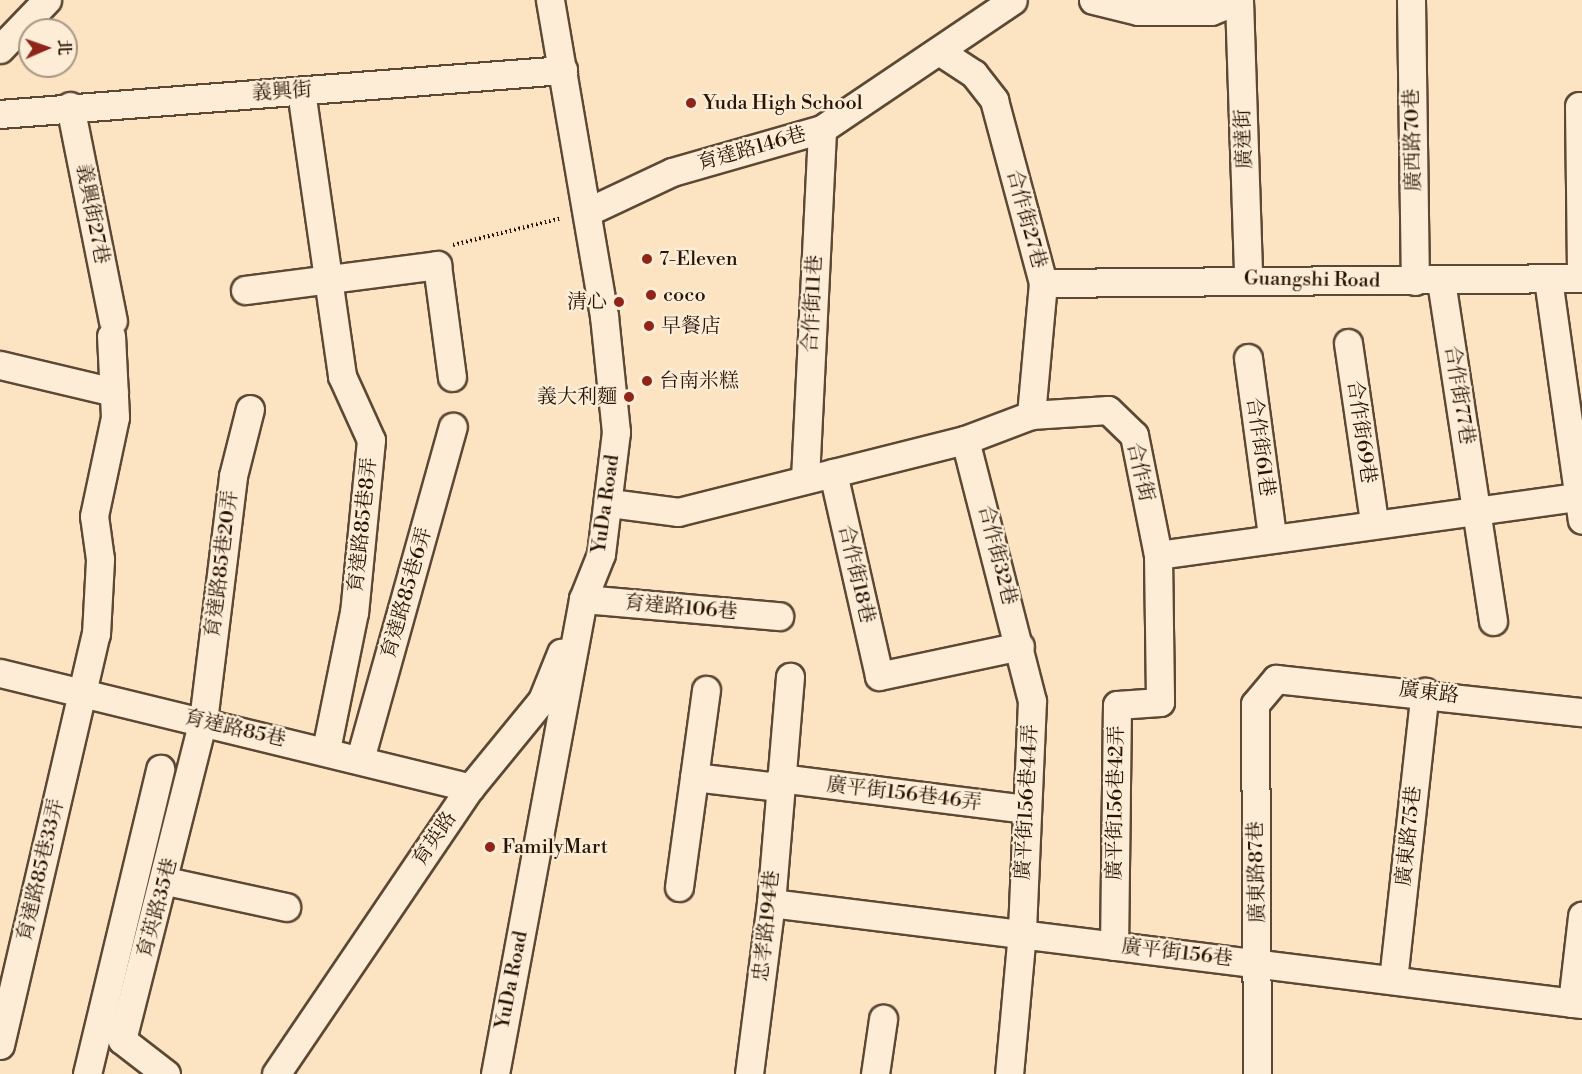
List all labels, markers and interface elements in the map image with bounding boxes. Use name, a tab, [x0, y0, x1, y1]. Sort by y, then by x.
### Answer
north arrow	[18, 18, 78, 78]
text: 北	[54, 39, 74, 56]
street label: 義興街	[251, 78, 313, 106]
street label: 廣西路70巷	[1400, 88, 1426, 192]
place label: Yuda High School	[703, 91, 863, 115]
marker: Yuda High School	[684, 96, 698, 110]
street label: 廣達街	[1231, 109, 1257, 169]
street label: 育達路146巷	[695, 122, 809, 176]
street label: 義興街27巷	[71, 162, 113, 266]
street label: 合作街27巷	[1001, 167, 1051, 271]
place label: 7-Eleven	[659, 247, 738, 271]
marker: 7-Eleven	[640, 252, 654, 266]
street label: 合作街11巷	[798, 254, 828, 354]
street label: Guangshi Road	[1244, 267, 1380, 293]
place label: coco	[663, 283, 706, 307]
marker: coco	[644, 288, 658, 302]
place label: 清心	[567, 290, 607, 314]
marker: 清心	[612, 295, 626, 309]
place label: 早餐店	[661, 314, 721, 338]
marker: 早餐店	[642, 319, 656, 333]
street label: 合作街77巷	[1439, 344, 1479, 446]
place label: 台南米糕	[659, 369, 739, 393]
marker: 台南米糕	[640, 374, 654, 388]
street label: 合作街69巷	[1342, 379, 1380, 485]
place label: 義大利麵	[537, 385, 617, 409]
marker: 義大利麵	[622, 390, 636, 404]
street label: 合作街61巷	[1241, 396, 1279, 498]
street label: 合作街	[1122, 440, 1158, 504]
street label: YuDa Road	[587, 453, 625, 555]
street label: 育達路85巷8弄	[344, 456, 382, 594]
street label: 育達路85巷20弄	[201, 489, 243, 639]
street label: 合作街32巷	[973, 502, 1021, 608]
street label: 合作街18巷	[833, 522, 879, 626]
street label: 育達路85巷6弄	[377, 525, 437, 661]
street label: 育達路106巷	[623, 591, 739, 625]
street label: 廣東路	[1398, 677, 1460, 709]
street label: 育達路85巷	[182, 706, 288, 752]
street label: 廣平街156巷44弄	[1011, 723, 1043, 881]
street label: 廣平街156巷42弄	[1103, 725, 1129, 881]
street label: 廣平街156巷46弄	[825, 773, 983, 815]
street label: 廣東路75巷	[1392, 785, 1426, 887]
street label: 育達路85巷33弄	[13, 796, 69, 944]
street label: 育英路	[408, 807, 462, 871]
street label: 廣東路87巷	[1244, 821, 1270, 923]
place label: FamilyMart	[502, 835, 608, 859]
marker: FamilyMart	[483, 840, 497, 854]
street label: 育英路35巷	[133, 856, 183, 960]
street label: 忠孝路194巷	[749, 869, 785, 983]
street label: YuDa Road	[491, 929, 533, 1031]
street label: 廣平街156巷	[1120, 934, 1234, 972]

